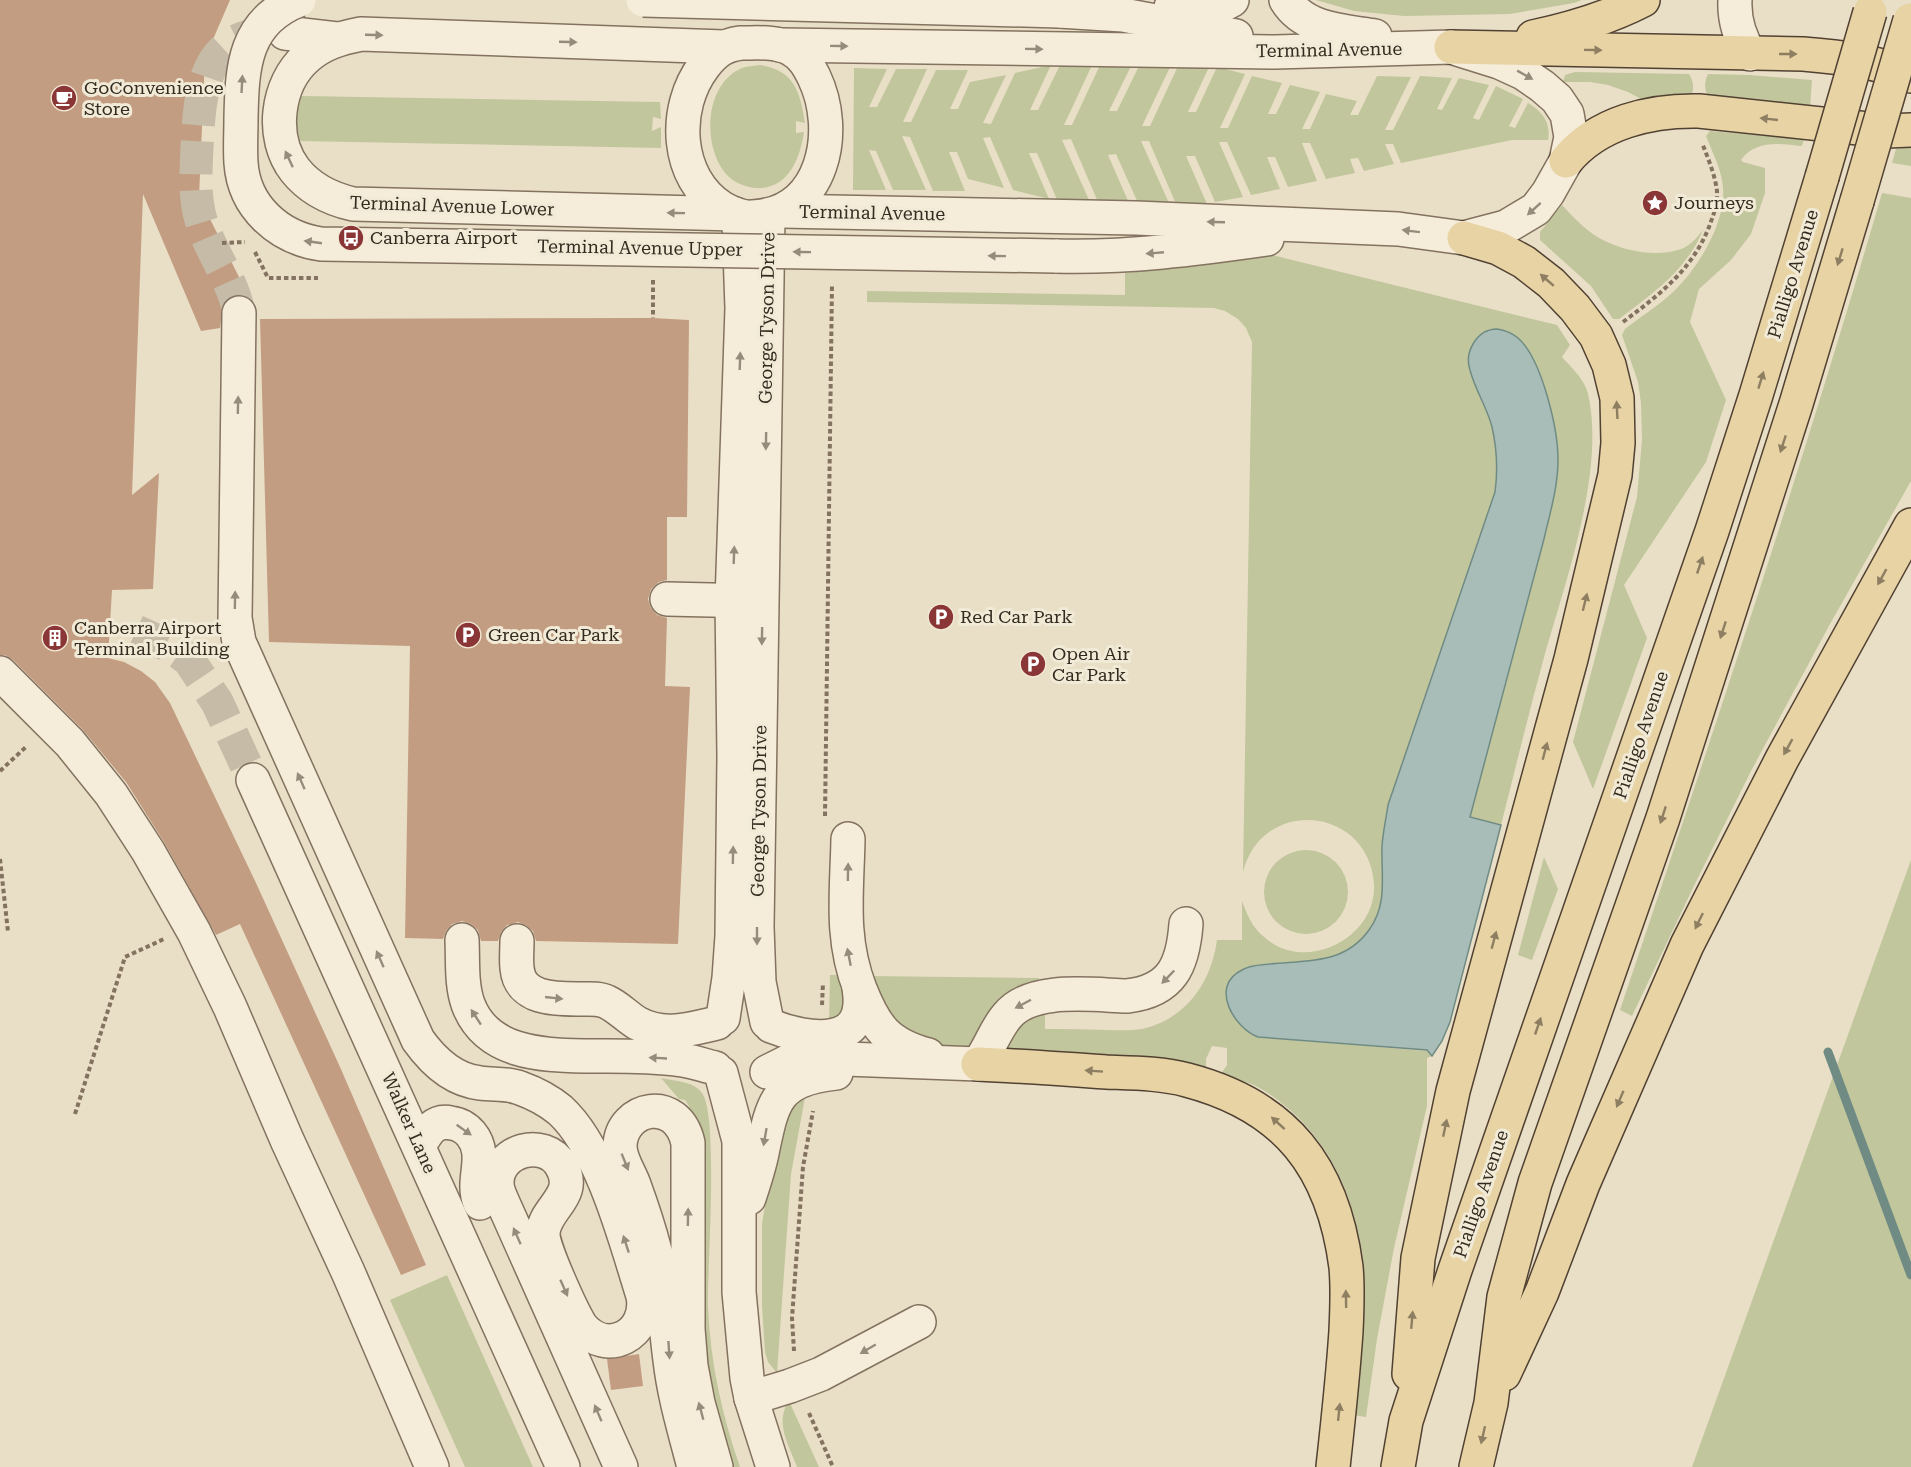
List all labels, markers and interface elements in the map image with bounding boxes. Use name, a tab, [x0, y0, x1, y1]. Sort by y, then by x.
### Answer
one-way arrow	[364, 30, 383, 39]
one-way arrow	[559, 37, 578, 46]
street label: Terminal Avenue	[1256, 38, 1402, 61]
one-way arrow	[829, 41, 848, 50]
one-way arrow	[1024, 44, 1043, 54]
one-way arrow	[1584, 45, 1603, 55]
one-way arrow	[1778, 49, 1797, 59]
one-way arrow	[1516, 70, 1533, 80]
one-way arrow	[238, 75, 247, 94]
place label: GoConvenience Store	[84, 77, 224, 119]
cafe icon: GoConvenience Store	[49, 83, 79, 113]
one-way arrow	[1760, 114, 1779, 124]
one-way arrow	[285, 150, 294, 167]
place icon: Journeys	[1640, 188, 1670, 218]
street label: Terminal Avenue Lower	[349, 191, 555, 220]
place label: Journeys	[1674, 192, 1754, 213]
street label: Terminal Avenue	[799, 201, 945, 224]
one-way arrow	[1527, 202, 1542, 216]
street label: Pialligo Avenue	[1763, 207, 1822, 341]
one-way arrow	[667, 208, 686, 218]
one-way arrow	[1207, 217, 1226, 226]
bus stop icon: Canberra Airport	[336, 223, 366, 253]
one-way arrow	[1402, 226, 1421, 236]
place label: Canberra Airport	[370, 227, 518, 248]
street label: George Tyson Drive	[755, 232, 779, 404]
street label: Terminal Avenue Upper	[537, 235, 743, 260]
one-way arrow	[303, 238, 322, 247]
one-way arrow	[792, 247, 811, 257]
one-way arrow	[1145, 248, 1164, 258]
one-way arrow	[1835, 248, 1844, 266]
one-way arrow	[987, 251, 1006, 261]
one-way arrow	[1540, 274, 1555, 287]
one-way arrow	[735, 351, 745, 370]
one-way arrow	[1757, 370, 1766, 388]
one-way arrow	[233, 395, 243, 414]
one-way arrow	[1613, 401, 1622, 420]
one-way arrow	[761, 432, 770, 451]
one-way arrow	[1778, 435, 1788, 453]
one-way arrow	[729, 546, 738, 565]
one-way arrow	[1695, 556, 1705, 574]
one-way arrow	[1878, 568, 1888, 585]
one-way arrow	[230, 590, 240, 609]
one-way arrow	[1580, 593, 1590, 611]
parking icon: Red Car Park	[926, 602, 956, 632]
place label: Red Car Park	[960, 606, 1073, 627]
place label: Canberra Airport Terminal Building	[74, 617, 230, 659]
parking icon: Green Car Park	[453, 620, 483, 650]
one-way arrow	[1718, 621, 1728, 639]
building icon: Canberra Airport Terminal Building	[40, 623, 70, 653]
place label: Green Car Park	[488, 624, 620, 645]
one-way arrow	[757, 627, 767, 646]
place label: Open Air Car Park	[1052, 643, 1130, 685]
parking icon: Open Air Car Park	[1018, 649, 1048, 679]
street label: Pialligo Avenue	[1609, 668, 1672, 802]
street label: George Tyson Drive	[747, 725, 771, 897]
one-way arrow	[1783, 739, 1793, 756]
one-way arrow	[1541, 742, 1551, 761]
one-way arrow	[296, 772, 305, 790]
one-way arrow	[1658, 806, 1668, 824]
one-way arrow	[728, 846, 738, 865]
one-way arrow	[843, 863, 852, 882]
one-way arrow	[1695, 912, 1704, 929]
one-way arrow	[752, 927, 762, 946]
one-way arrow	[1490, 930, 1499, 948]
one-way arrow	[845, 947, 854, 966]
one-way arrow	[376, 951, 385, 968]
one-way arrow	[1161, 970, 1175, 984]
one-way arrow	[544, 993, 563, 1003]
one-way arrow	[1014, 999, 1031, 1009]
one-way arrow	[471, 1009, 482, 1025]
one-way arrow	[1534, 1017, 1544, 1035]
one-way arrow	[649, 1053, 668, 1062]
one-way arrow	[1085, 1066, 1104, 1076]
street label: Walker Lane	[378, 1069, 441, 1177]
one-way arrow	[1615, 1090, 1624, 1108]
one-way arrow	[1270, 1116, 1285, 1130]
one-way arrow	[1441, 1118, 1450, 1137]
one-way arrow	[455, 1124, 471, 1136]
street label: Pialligo Avenue	[1449, 1127, 1512, 1261]
one-way arrow	[760, 1128, 769, 1147]
one-way arrow	[620, 1153, 630, 1171]
one-way arrow	[683, 1207, 693, 1226]
one-way arrow	[513, 1227, 522, 1244]
one-way arrow	[621, 1235, 630, 1253]
one-way arrow	[559, 1280, 569, 1298]
one-way arrow	[1341, 1290, 1351, 1309]
one-way arrow	[1408, 1311, 1417, 1330]
one-way arrow	[664, 1341, 674, 1360]
one-way arrow	[859, 1344, 876, 1354]
one-way arrow	[695, 1401, 705, 1420]
one-way arrow	[1334, 1403, 1344, 1422]
one-way arrow	[593, 1405, 602, 1422]
one-way arrow	[1477, 1425, 1487, 1444]

